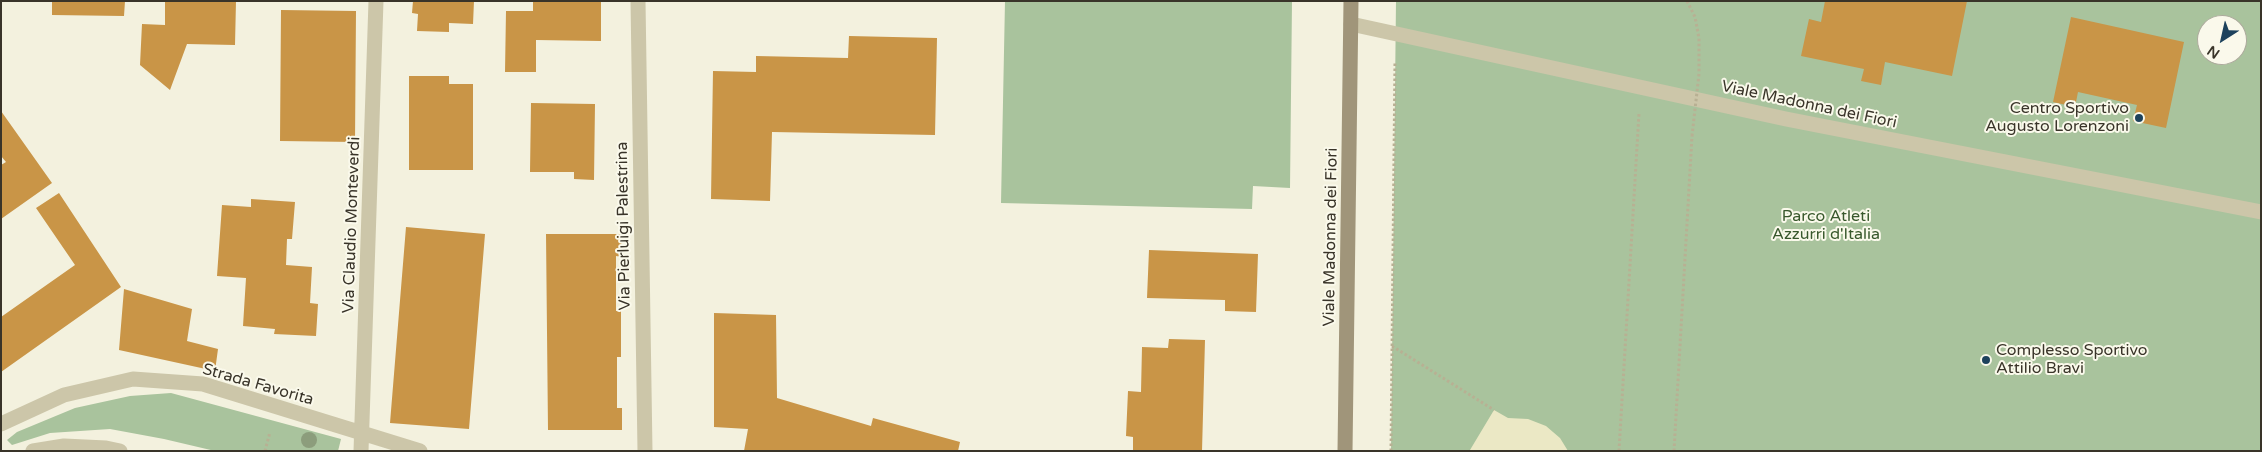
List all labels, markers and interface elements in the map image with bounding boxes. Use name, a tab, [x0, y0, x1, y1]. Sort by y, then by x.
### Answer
north arrow	[2197, 15, 2247, 65]
text: N	[2204, 42, 2223, 62]
street label: Viale Madonna dei Fiori	[1720, 77, 1898, 133]
place label: Centro Sportivo Augusto Lorenzoni	[1985, 99, 2129, 137]
marker: Centro Sportivo Augusto Lorenzoni	[2133, 112, 2145, 124]
street label: Via Claudio Monteverdi	[339, 136, 365, 314]
street label: Via Pierluigi Palestrina	[613, 141, 635, 311]
street label: Viale Madonna dei Fiori	[1320, 147, 1342, 327]
park label: Parco Atleti Azzurri d'Italia	[1772, 207, 1880, 245]
place label: Complesso Sportivo Attilio Bravi	[1996, 341, 2148, 379]
marker: Complesso Sportivo Attilio Bravi	[1980, 354, 1992, 366]
street label: Strada Favorita	[200, 360, 316, 410]

